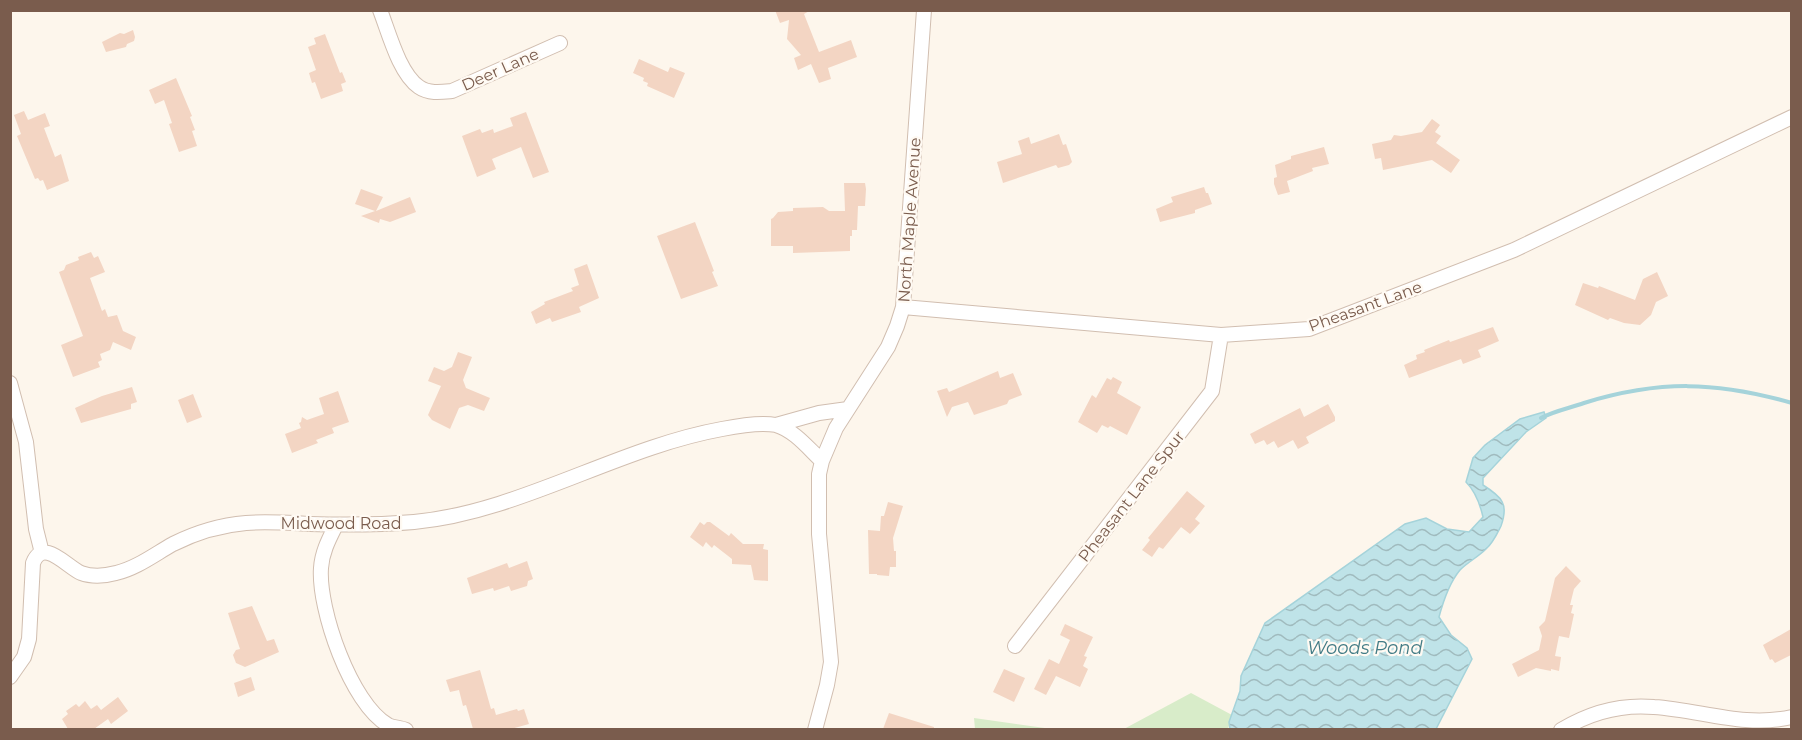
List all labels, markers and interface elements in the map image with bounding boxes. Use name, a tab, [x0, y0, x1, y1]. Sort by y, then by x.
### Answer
street label: Deer Lane	[459, 44, 542, 95]
street label: North Maple Avenue	[894, 137, 925, 303]
street label: Pheasant Lane	[1306, 277, 1424, 336]
street label: Pheasant Lane Spur	[1074, 427, 1189, 566]
street label: Midwood Road	[280, 514, 402, 533]
water label: Woods Pond	[1307, 637, 1423, 659]

